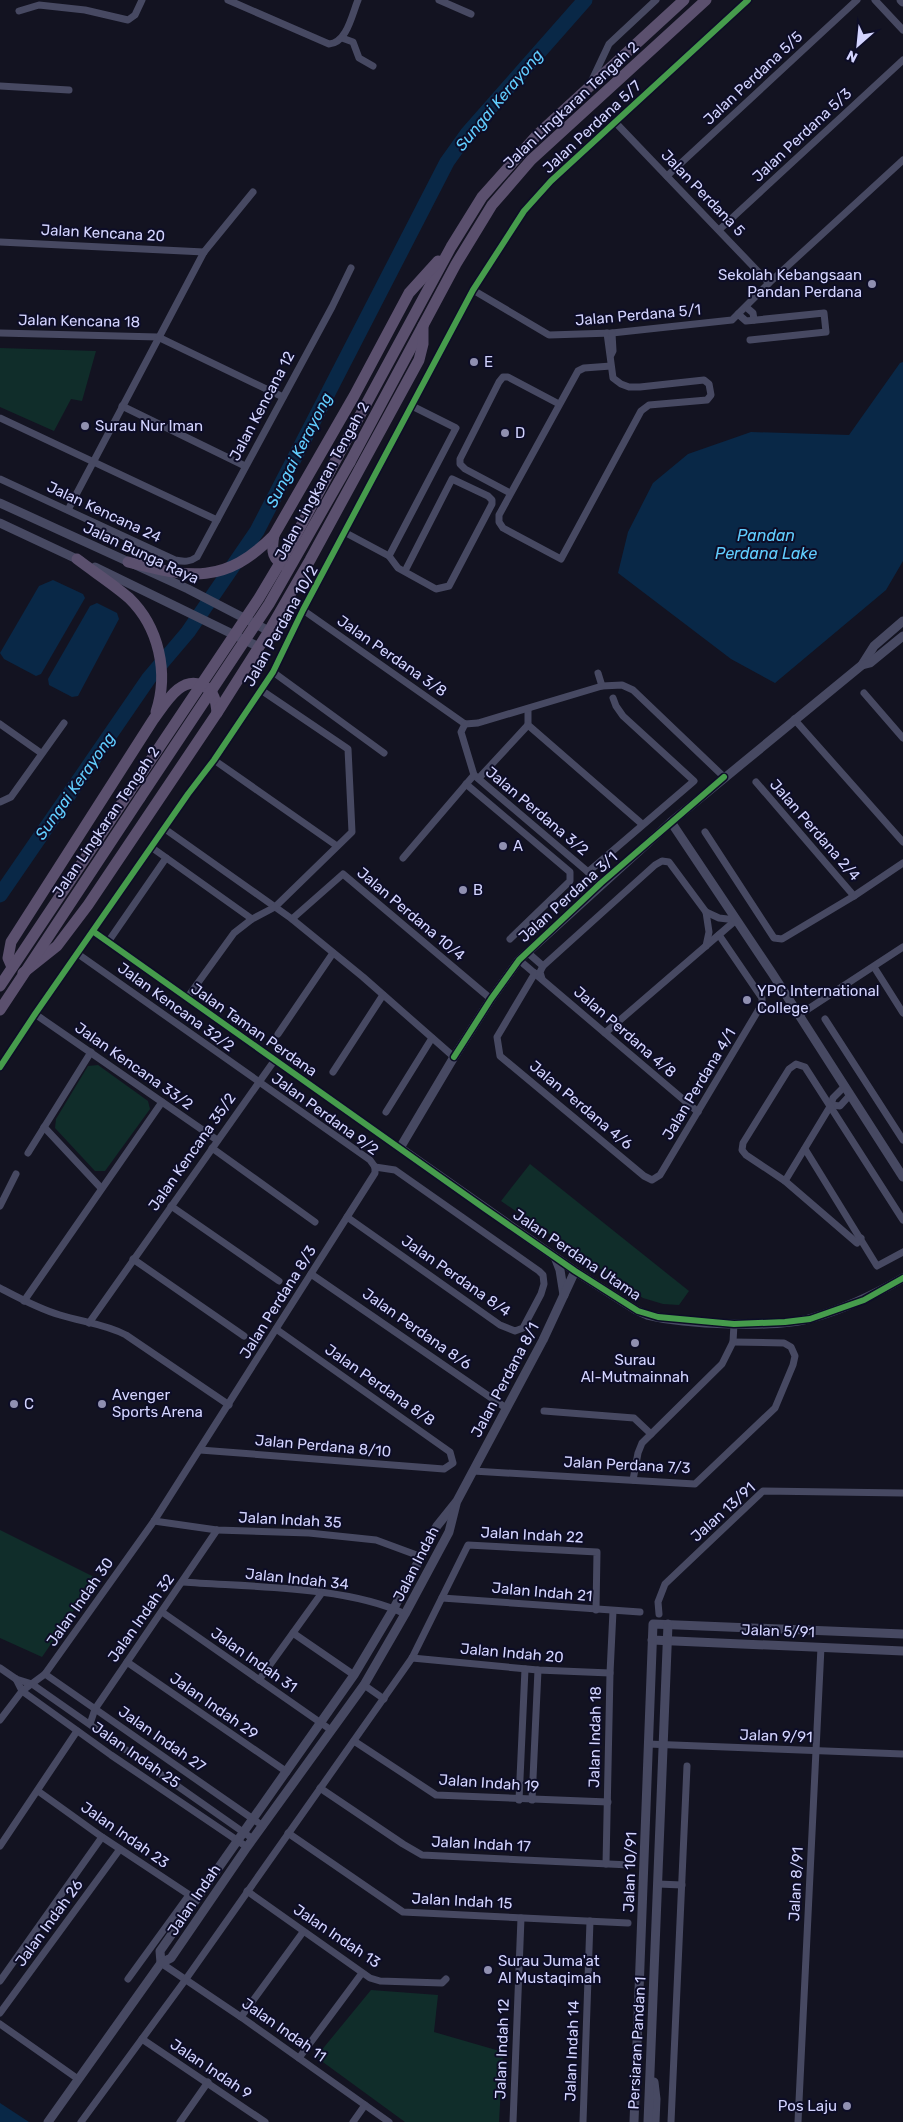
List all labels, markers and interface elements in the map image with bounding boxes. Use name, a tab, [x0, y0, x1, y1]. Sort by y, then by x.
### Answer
north arrow	[833, 20, 883, 70]
street label: Jalan Perdana 5/5	[700, 27, 806, 129]
street label: Jalan Lingkaran Tengah 2	[500, 38, 642, 172]
water label: Sungai Kerayong	[451, 45, 547, 154]
text: N	[844, 46, 861, 66]
street label: Jalan Perdana 5/7	[539, 77, 645, 177]
street label: Jalan Perdana 5/3	[749, 84, 855, 186]
street label: Jalan Perdana 5	[657, 146, 749, 240]
street label: Jalan Kencana 20	[40, 221, 166, 245]
place label: Sekolah Kebangsaan Pandan Perdana	[718, 266, 862, 301]
marker: Sekolah Kebangsaan Pandan Perdana	[866, 278, 878, 290]
street label: Jalan Perdana 5/1	[574, 301, 702, 329]
street label: Jalan Kencana 18	[18, 311, 140, 331]
street label: Jalan Kencana 12	[226, 348, 299, 464]
place label: E	[484, 353, 493, 371]
marker: E	[468, 356, 480, 368]
water label: Sungai Kerayong	[262, 389, 336, 511]
street label: Jalan Lingkaran Tengah 2	[271, 399, 373, 563]
place label: Surau Nur Iman	[95, 417, 203, 435]
marker: Surau Nur Iman	[79, 420, 91, 432]
place label: D	[515, 424, 525, 442]
marker: D	[499, 427, 511, 439]
street label: Jalan Kencana 24	[44, 478, 164, 546]
street label: Jalan Bunga Raya	[80, 518, 202, 588]
water label: Pandan Perdana Lake	[715, 526, 817, 563]
street label: Jalan Perdana 10/2	[240, 562, 322, 690]
street label: Jalan Perdana 3/8	[334, 611, 450, 701]
water label: Sungai Kerayong	[31, 728, 119, 843]
street label: Jalan Lingkaran Tengah 2	[49, 743, 163, 901]
street label: Jalan Perdana 3/2	[482, 763, 592, 859]
street label: Jalan Perdana 2/4	[766, 776, 864, 884]
place label: A	[513, 837, 523, 855]
marker: A	[497, 840, 509, 852]
street label: Jalan Perdana 3/1	[515, 848, 621, 946]
street label: Jalan Perdana 10/4	[353, 864, 469, 964]
place label: B	[473, 881, 483, 899]
marker: B	[457, 884, 469, 896]
street label: Jalan Kencana 32/2	[114, 959, 238, 1055]
street label: Jalan Taman Perdana	[187, 980, 321, 1080]
place label: YPC International College	[757, 982, 879, 1017]
street label: Jalan Perdana 4/8	[570, 983, 680, 1081]
marker: YPC International College	[741, 994, 753, 1006]
street label: Jalan Kencana 33/2	[72, 1019, 197, 1114]
street label: Jalan Perdana 4/1	[659, 1025, 739, 1143]
street label: Jalan Perdana 4/6	[526, 1057, 636, 1153]
street label: Jalan Perdana 9/2	[268, 1069, 382, 1159]
street label: Jalan Kencana 35/2	[145, 1089, 240, 1214]
street label: Jalan Perdana Utama	[510, 1205, 644, 1305]
street label: Jalan Perdana 8/4	[398, 1232, 514, 1320]
street label: Jalan Perdana 8/3	[236, 1242, 320, 1362]
street label: Jalan Perdana 8/6	[359, 1285, 475, 1373]
street label: Jalan Perdana 8/1	[467, 1320, 543, 1440]
marker: Surau Al-Mutmainnah	[629, 1337, 641, 1349]
street label: Jalan Perdana 8/8	[322, 1340, 438, 1430]
place label: Surau Al-Mutmainnah	[581, 1351, 689, 1386]
place label: Avenger Sports Arena	[112, 1386, 203, 1421]
place label: C	[24, 1395, 34, 1413]
marker: C	[8, 1398, 20, 1410]
marker: Avenger Sports Arena	[96, 1398, 108, 1410]
street label: Jalan Perdana 8/10	[254, 1431, 392, 1461]
street label: Jalan Perdana 7/3	[563, 1453, 691, 1477]
street label: Jalan 13/91	[687, 1478, 759, 1546]
street label: Jalan Indah 35	[238, 1508, 342, 1532]
street label: Jalan Indah	[389, 1523, 443, 1605]
street label: Jalan Indah 22	[480, 1523, 584, 1547]
street label: Jalan Indah 30	[43, 1554, 117, 1650]
street label: Jalan Indah 34	[244, 1565, 350, 1593]
street label: Jalan Indah 32	[104, 1570, 178, 1666]
street label: Jalan Indah 21	[491, 1579, 593, 1605]
street label: Jalan 5/91	[741, 1621, 815, 1641]
street label: Jalan Indah 31	[208, 1624, 300, 1696]
street label: Jalan Indah 20	[459, 1640, 565, 1666]
street label: Jalan Indah 29	[167, 1669, 262, 1743]
street label: Jalan Indah 18	[585, 1686, 605, 1788]
street label: Jalan Indah 27	[115, 1702, 209, 1776]
street label: Jalan Indah 25	[89, 1718, 184, 1792]
street label: Jalan 9/91	[739, 1726, 813, 1746]
street label: Jalan Indah 19	[438, 1771, 540, 1796]
street label: Jalan Indah 23	[77, 1798, 173, 1872]
street label: Jalan 10/91	[620, 1831, 640, 1913]
street label: Jalan Indah 17	[431, 1832, 532, 1856]
street label: Jalan 8/91	[785, 1846, 807, 1922]
street label: Jalan Indah	[164, 1861, 224, 1939]
street label: Jalan Indah 26	[11, 1876, 87, 1970]
street label: Jalan Indah 15	[411, 1889, 513, 1913]
street label: Jalan Indah 13	[290, 1900, 384, 1972]
place label: Surau Juma'at Al Mustaqimah	[498, 1952, 601, 1987]
marker: Surau Juma'at Al Mustaqimah	[482, 1964, 494, 1976]
street label: Persiaran Pandan 1	[625, 1976, 649, 2110]
street label: Jalan Indah 11	[239, 1994, 329, 2066]
street label: Jalan Indah 12	[491, 1998, 513, 2100]
street label: Jalan Indah 14	[561, 2000, 583, 2102]
street label: Jalan Indah 9	[167, 2035, 255, 2103]
place label: Pos Laju	[778, 2097, 837, 2115]
marker: Pos Laju	[841, 2100, 853, 2112]

